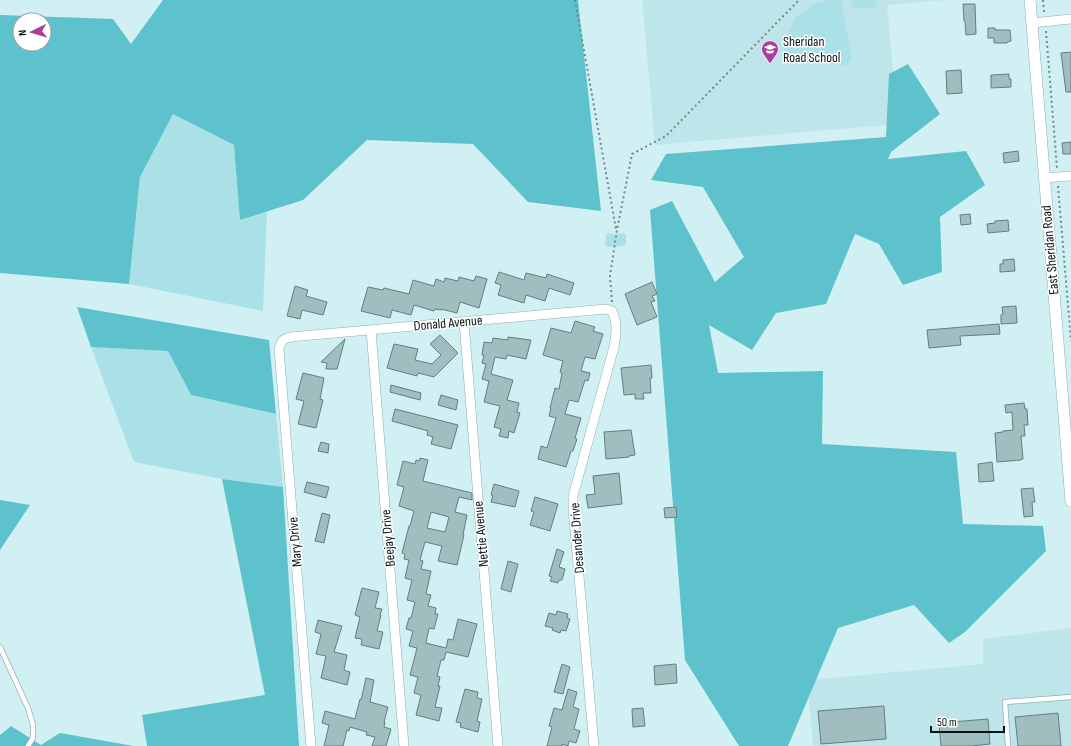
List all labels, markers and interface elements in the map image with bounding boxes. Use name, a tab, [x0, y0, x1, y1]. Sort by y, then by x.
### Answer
north arrow	[12, 12, 52, 52]
text: N	[16, 29, 29, 36]
place label: Sheridan Road School	[783, 33, 840, 66]
school or university icon: Sheridan Road School	[760, 39, 780, 64]
street label: East Sheridan Road	[1038, 205, 1062, 295]
street label: Donald Avenue	[413, 312, 483, 334]
street label: Nettie Avenue	[470, 500, 492, 568]
street label: Desander Drive	[566, 502, 588, 574]
street label: Beejay Drive	[377, 509, 399, 567]
street label: Mary Drive	[284, 516, 306, 568]
scale bar	[931, 708, 1004, 734]
text: 50 m	[937, 715, 957, 730]

